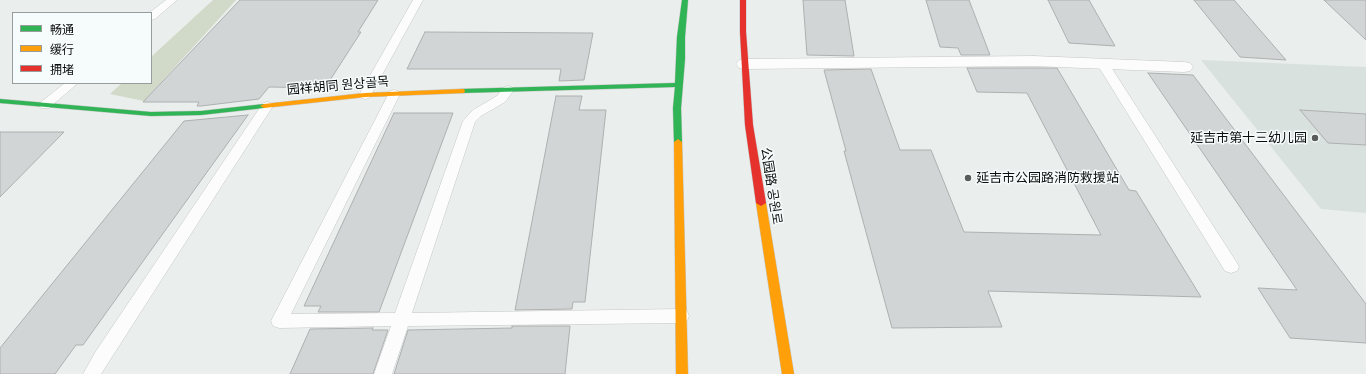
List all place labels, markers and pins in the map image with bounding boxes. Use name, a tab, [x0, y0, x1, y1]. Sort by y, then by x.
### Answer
place label: 延吉市第十三幼儿园	[1190, 130, 1307, 146]
marker: 延吉市第十三幼儿园	[1310, 133, 1320, 143]
place label: 延吉市公园路消防救援站	[976, 170, 1119, 186]
marker: 延吉市公园路消防救援站	[963, 173, 973, 183]

